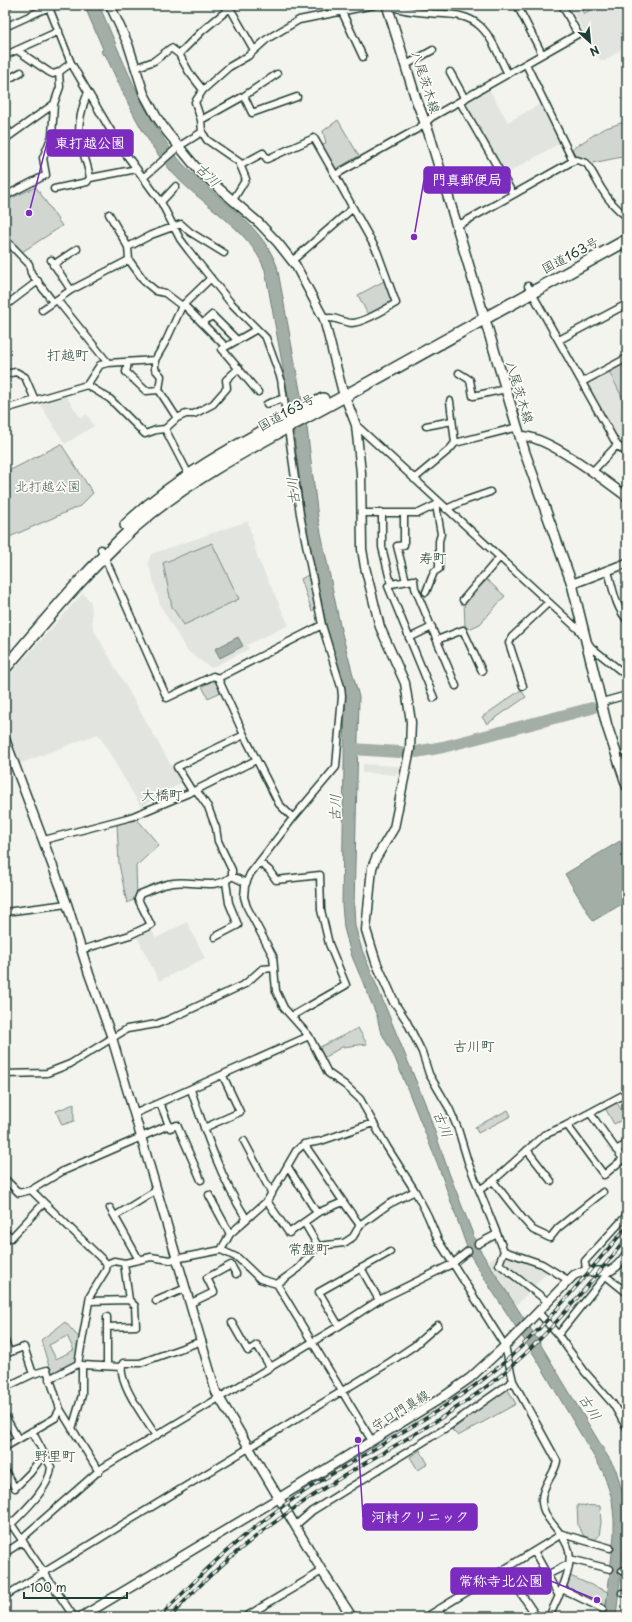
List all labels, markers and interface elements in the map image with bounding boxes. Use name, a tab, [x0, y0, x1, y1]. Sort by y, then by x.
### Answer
north arrow	[570, 22, 610, 62]
text: N	[587, 42, 603, 61]
street label: 八尾茨木線	[407, 48, 446, 117]
callout: 東打越公園	[47, 130, 133, 156]
text: 東打越公園	[55, 132, 125, 153]
water label: 古川	[191, 157, 226, 192]
callout: 門真郵便局	[424, 167, 510, 193]
text: 門真郵便局	[432, 169, 502, 190]
street label: 国道163号	[538, 231, 602, 278]
district label: 打越町	[47, 344, 89, 365]
street label: 八尾茨木線	[502, 358, 539, 427]
street label: 国道163号	[254, 388, 318, 435]
park label: 北打越公園	[15, 476, 81, 495]
water label: 古川	[281, 476, 304, 506]
district label: 寿町	[419, 547, 447, 568]
district label: 大橋町	[141, 784, 183, 805]
water label: 古川	[324, 794, 345, 822]
district label: 古川町	[453, 1035, 495, 1056]
water label: 古川	[429, 1107, 458, 1141]
district label: 常盤町	[288, 1238, 330, 1259]
street label: 守口門真線	[367, 1384, 433, 1435]
water label: 古川	[574, 1389, 607, 1424]
district label: 野里町	[34, 1445, 76, 1466]
callout: 河村クリニック	[363, 1504, 477, 1530]
text: 河村クリニック	[371, 1506, 469, 1527]
callout: 常称寺北公園	[451, 1568, 551, 1594]
text: 常称寺北公園	[459, 1570, 543, 1591]
scale bar	[24, 1574, 127, 1600]
text: 100 m	[30, 1578, 67, 1596]

